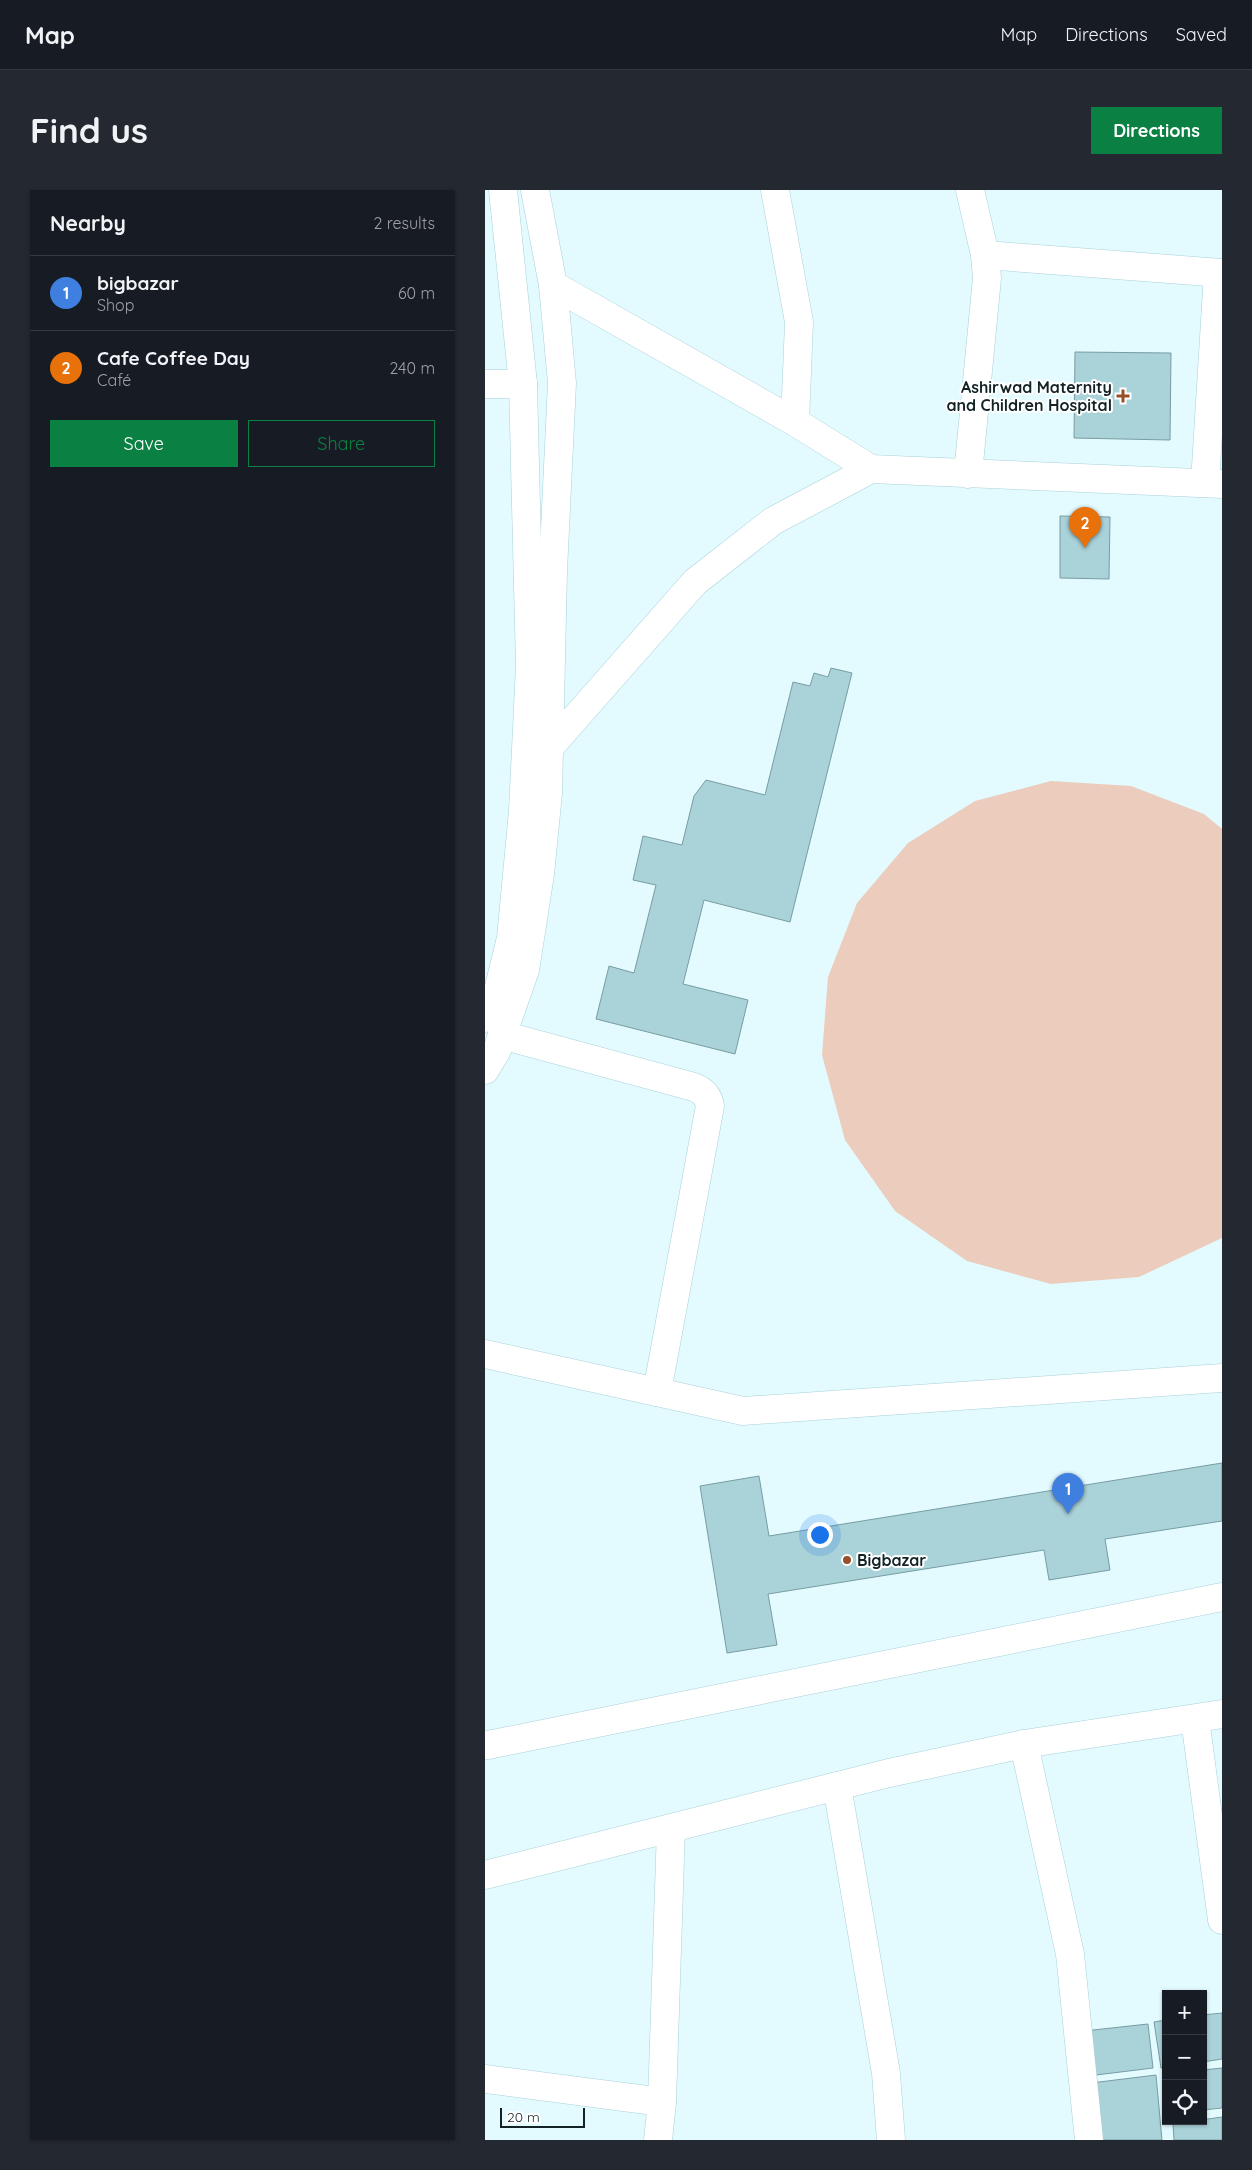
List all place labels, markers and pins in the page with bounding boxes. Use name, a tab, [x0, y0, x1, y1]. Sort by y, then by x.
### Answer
place label: Ashirwad Maternity and Children Hospital	[947, 377, 1112, 415]
marker: Ashirwad Maternity and Children Hospital	[1116, 389, 1130, 403]
pin: 2	[1069, 507, 1101, 548]
pin: 1	[1052, 1473, 1084, 1514]
place label: Bigbazar	[857, 1550, 926, 1570]
marker: Bigbazar	[841, 1554, 853, 1566]

